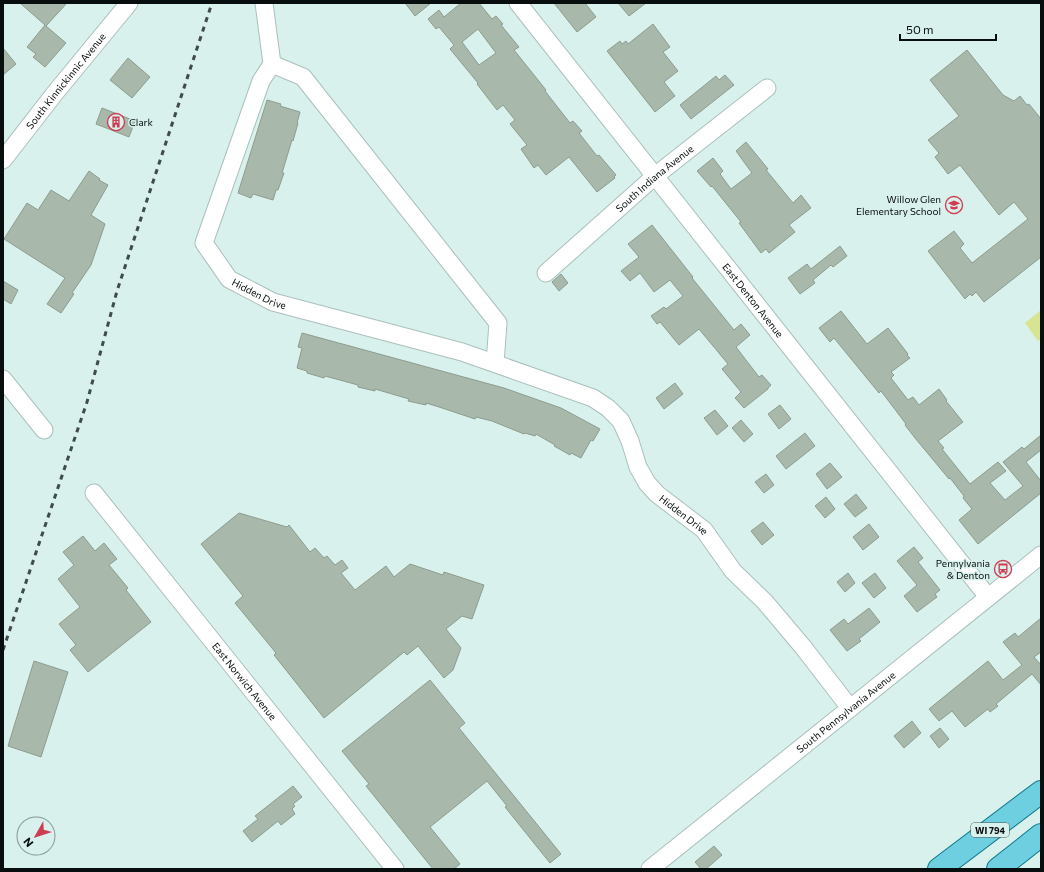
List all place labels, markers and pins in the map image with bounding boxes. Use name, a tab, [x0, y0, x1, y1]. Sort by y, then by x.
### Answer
building icon: Clark	[106, 112, 126, 132]
place label: Clark	[129, 116, 154, 128]
place label: Willow Glen Elementary School	[856, 193, 941, 217]
school or university icon: Willow Glen Elementary School	[944, 195, 964, 215]
place label: Pennylvania & Denton	[936, 557, 990, 581]
bus stop icon: Pennylvania & Denton	[993, 559, 1013, 579]

